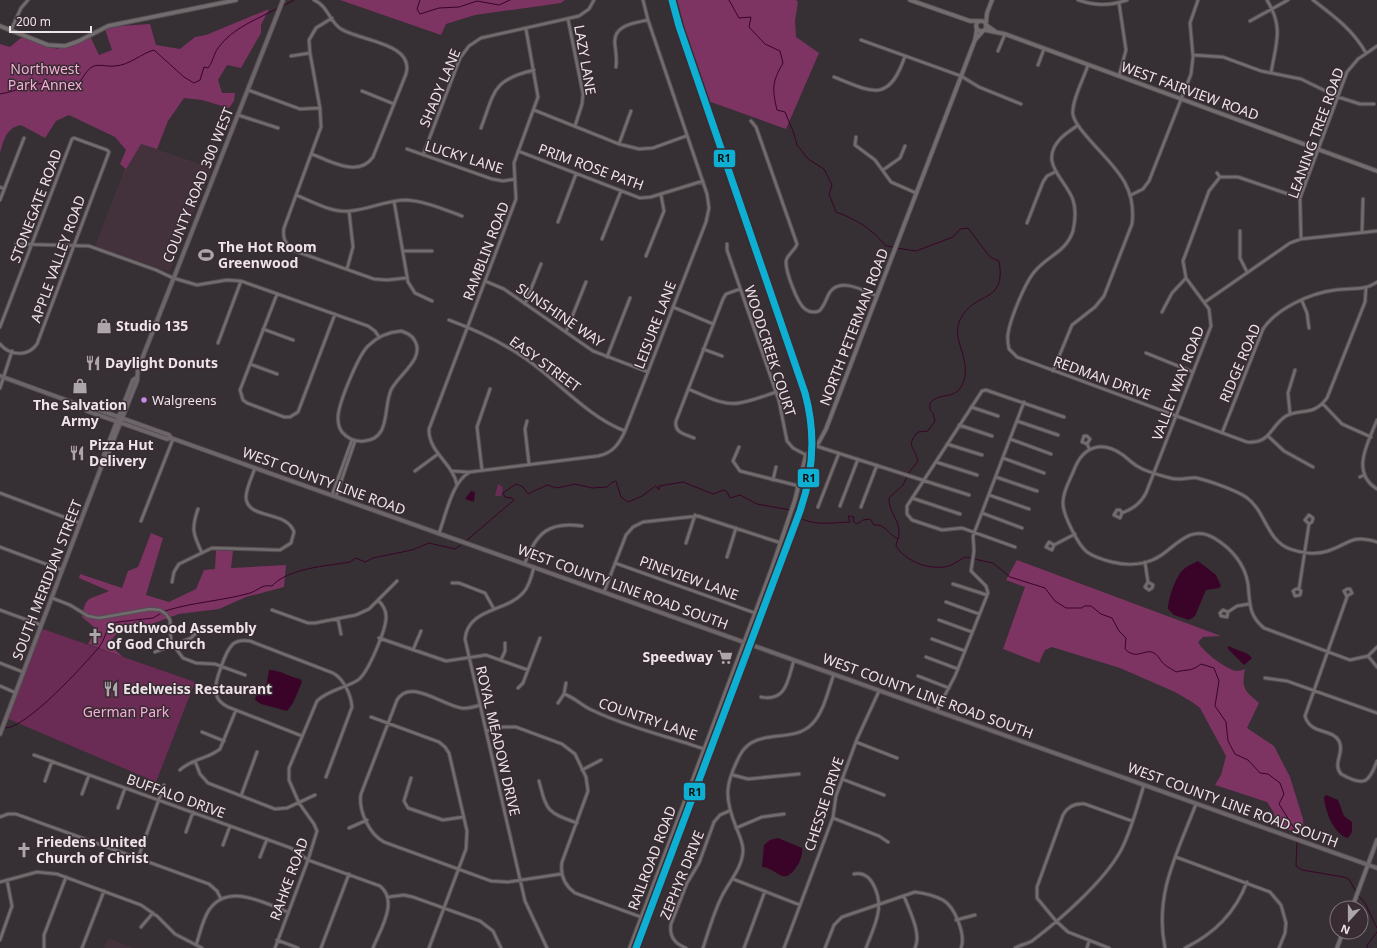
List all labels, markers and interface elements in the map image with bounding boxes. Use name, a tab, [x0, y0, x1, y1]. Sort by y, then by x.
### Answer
scale bar	[10, 8, 91, 34]
text: 200 m	[16, 13, 51, 30]
street label: LAZY LANE	[570, 24, 601, 96]
street label: SHADY LANE	[415, 46, 465, 130]
street label: WEST FAIRVIEW ROAD	[1119, 57, 1262, 124]
park label: Northwest Park Annex	[8, 59, 83, 94]
street label: LEANING TREE ROAD	[1283, 65, 1348, 201]
street label: COUNTY ROAD 300 WEST	[158, 104, 237, 265]
street label: LUCKY LANE	[423, 136, 506, 177]
street label: PRIM ROSE PATH	[536, 139, 647, 194]
street label: STONEGATE ROAD	[5, 146, 66, 265]
line badge: R1	[713, 149, 736, 168]
text: R1	[717, 150, 731, 165]
street label: APPLE VALLEY ROAD	[26, 193, 89, 325]
street label: RAMBLIN ROAD	[458, 199, 513, 303]
place label: The Hot Room Greenwood	[218, 237, 317, 272]
street label: NORTH PETERMAN ROAD	[815, 245, 892, 408]
sports icon: The Hot Room Greenwood	[197, 246, 215, 264]
street label: SUNSHINE WAY	[513, 278, 608, 351]
street label: LEISURE LANE	[629, 278, 680, 371]
street label: WOODCREEK COURT	[740, 283, 801, 419]
place label: Studio 135	[116, 316, 188, 335]
shop icon: Studio 135	[95, 317, 113, 335]
street label: RIDGE ROAD	[1214, 321, 1265, 405]
street label: VALLEY WAY ROAD	[1147, 323, 1208, 443]
street label: EASY STREET	[506, 331, 585, 396]
street label: REDMAN DRIVE	[1051, 351, 1154, 404]
place label: Daylight Donuts	[105, 353, 218, 372]
restaurant icon: Daylight Donuts	[84, 354, 102, 372]
shop icon: The Salvation Army	[71, 377, 89, 395]
place label: Walgreens	[152, 391, 217, 409]
place label: The Salvation Army	[33, 395, 127, 430]
marker: Walgreens	[139, 395, 149, 405]
place label: Pizza Hut Delivery	[89, 435, 154, 470]
street label: WEST COUNTY LINE ROAD	[240, 442, 408, 519]
restaurant icon: Pizza Hut Delivery	[68, 444, 86, 462]
line badge: R1	[797, 468, 820, 488]
text: R1	[802, 470, 816, 485]
street label: SOUTH MERIDIAN STREET	[7, 497, 86, 663]
street label: WEST COUNTY LINE ROAD SOUTH	[515, 539, 731, 634]
street label: PINEVIEW LANE	[637, 551, 741, 604]
place label: Southwood Assembly of God Church	[107, 618, 256, 653]
church icon: Southwood Assembly of God Church	[86, 627, 104, 645]
place label: Speedway	[643, 647, 713, 666]
supermarket icon: Speedway	[716, 648, 734, 666]
street label: WEST COUNTY LINE ROAD SOUTH	[820, 648, 1036, 743]
street label: ROYAL MEADOW DRIVE	[472, 664, 525, 818]
place label: Edelweiss Restaurant	[123, 679, 272, 698]
restaurant icon: Edelweiss Restaurant	[102, 680, 120, 698]
street label: COUNTRY LANE	[596, 693, 700, 744]
park label: German Park	[83, 702, 170, 721]
street label: CHESSIE DRIVE	[799, 754, 848, 854]
street label: WEST COUNTY LINE ROAD SOUTH	[1125, 757, 1341, 852]
street label: BUFFALO DRIVE	[124, 769, 228, 822]
line badge: R1	[683, 782, 706, 801]
text: R1	[688, 784, 702, 799]
street label: RAILROAD ROAD	[623, 803, 680, 913]
street label: ZEPHYR DRIVE	[655, 827, 708, 922]
place label: Friedens United Church of Christ	[36, 832, 149, 867]
street label: RAHKE ROAD	[265, 835, 312, 923]
church icon: Friedens United Church of Christ	[15, 841, 33, 859]
north arrow	[1329, 900, 1369, 940]
text: N	[1338, 921, 1352, 938]

